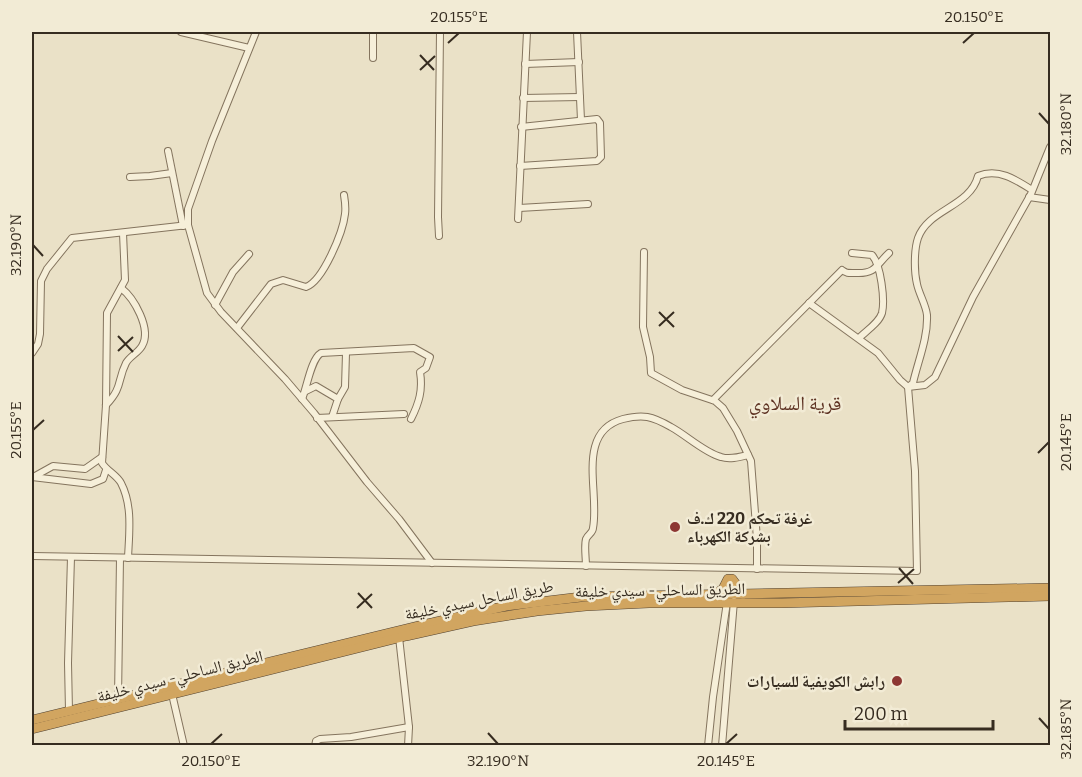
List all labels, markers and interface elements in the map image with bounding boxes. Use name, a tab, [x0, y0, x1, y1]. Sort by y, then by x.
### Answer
text: 20.155°E	[430, 8, 488, 26]
text: 20.150°E	[944, 8, 1004, 26]
text: 32.180°N	[1057, 93, 1075, 155]
text: 32.190°N	[7, 214, 25, 276]
district label: قرية السلاوي	[749, 391, 841, 419]
text: 20.155°E	[7, 401, 25, 459]
text: 20.145°E	[1057, 413, 1075, 471]
place label: غرفة تحكم 220 ك.ف بشركة الكهرباء	[687, 509, 812, 546]
marker: غرفة تحكم 220 ك.ف بشركة الكهرباء	[668, 520, 682, 534]
street label: طريق الساحل سيدي خليفة	[403, 576, 555, 627]
street label: الطريق الساحلي- سيدي خليفة	[575, 579, 745, 604]
street label: الطريق الساحلي- سيدي خليفة	[95, 646, 266, 709]
place label: رابش الكويفية للسيارات	[747, 672, 885, 691]
marker: رابش الكويفية للسيارات	[890, 674, 904, 688]
scale bar	[845, 693, 994, 731]
text: 32.185°N	[1057, 698, 1075, 759]
text: 200 m	[854, 703, 908, 725]
text: 20.150°E	[181, 752, 241, 770]
text: 32.190°N	[467, 752, 529, 770]
text: 20.145°E	[697, 752, 755, 770]

